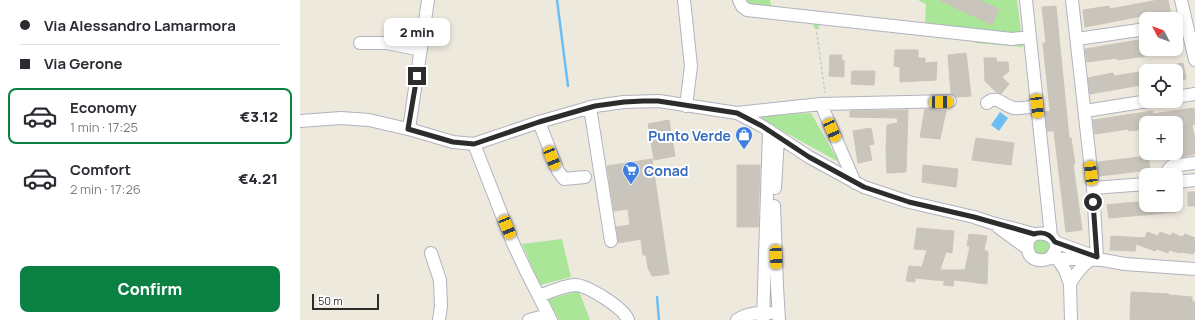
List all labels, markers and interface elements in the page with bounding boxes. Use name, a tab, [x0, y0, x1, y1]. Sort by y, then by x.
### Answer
north arrow	[1139, 12, 1183, 56]
map controls	[1139, 12, 1183, 212]
text: Via Alessandro Lamarmora	[44, 15, 236, 36]
callout: 2 min	[384, 18, 450, 46]
text: 2 min	[400, 23, 434, 41]
text: Via Gerone	[44, 53, 123, 74]
button: locate	[1139, 64, 1183, 108]
route end	[408, 67, 426, 85]
car	[1030, 93, 1044, 119]
car	[929, 96, 953, 108]
text: Economy	[70, 97, 137, 118]
icon: car	[22, 98, 58, 134]
text: €3.12	[240, 106, 278, 127]
button: +	[1139, 116, 1183, 160]
car	[822, 117, 842, 143]
text: 1 min · 17:25	[70, 118, 138, 136]
shop icon: Punto Verde	[734, 125, 754, 150]
place label: Punto Verde	[648, 126, 731, 145]
car	[542, 145, 562, 171]
text: Comfort	[70, 159, 131, 180]
icon: car	[22, 160, 58, 196]
supermarket icon: Conad	[621, 160, 641, 185]
car	[1084, 160, 1098, 186]
place label: Conad	[644, 161, 688, 180]
text: €4.21	[238, 168, 278, 189]
button: −	[1139, 168, 1183, 212]
text: 2 min · 17:26	[70, 180, 141, 198]
route start	[1084, 193, 1102, 211]
car	[497, 214, 517, 240]
car	[770, 245, 782, 269]
button: Confirm	[20, 266, 280, 312]
scale bar	[312, 292, 379, 311]
text: 50 m	[318, 293, 343, 308]

